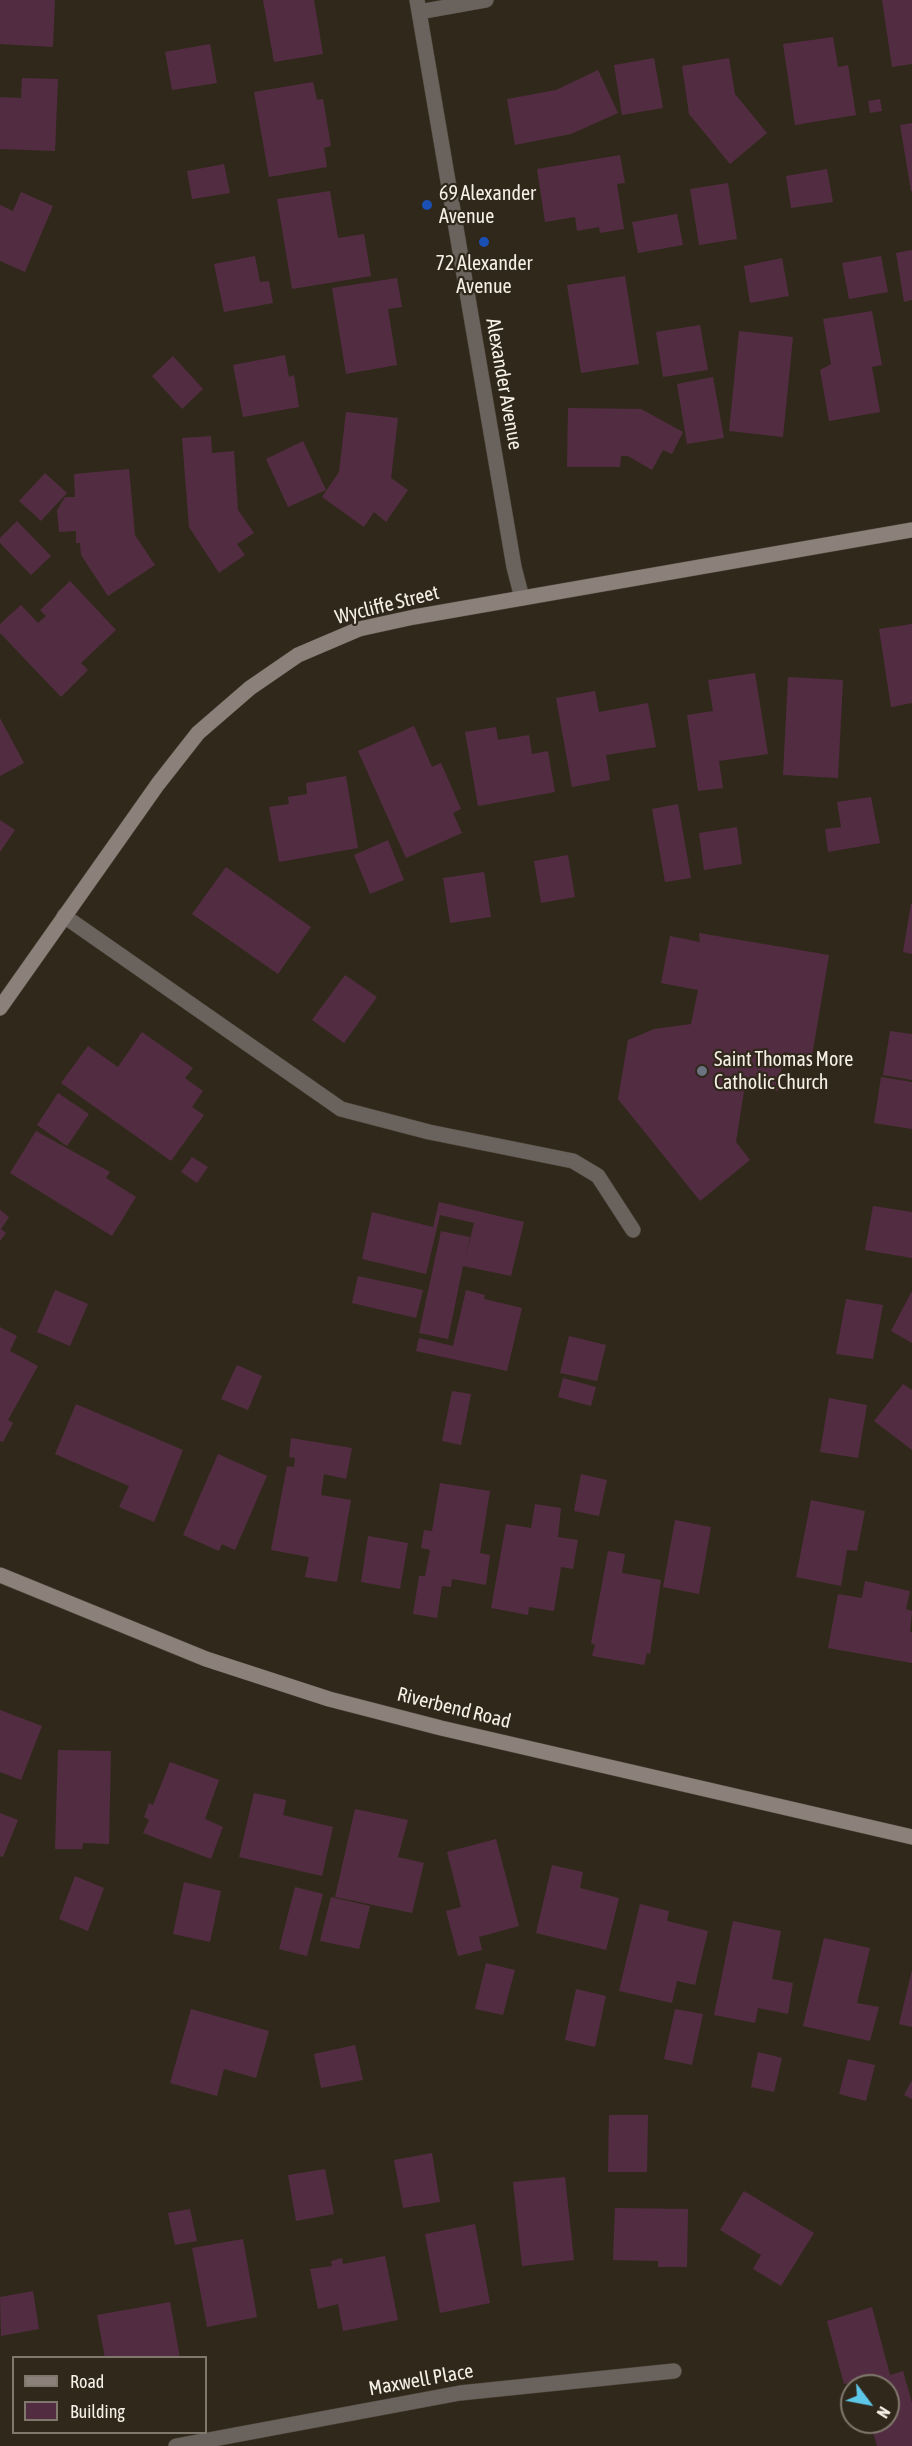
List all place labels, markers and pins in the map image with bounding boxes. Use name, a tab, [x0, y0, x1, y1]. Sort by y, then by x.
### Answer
place label: 69 Alexander Avenue	[439, 182, 536, 229]
marker: 69 Alexander Avenue	[420, 198, 434, 212]
marker: 72 Alexander Avenue	[477, 235, 491, 249]
place label: 72 Alexander Avenue	[436, 252, 532, 299]
place label: Saint Thomas More Catholic Church	[714, 1048, 853, 1095]
marker: Saint Thomas More Catholic Church	[695, 1064, 709, 1078]

